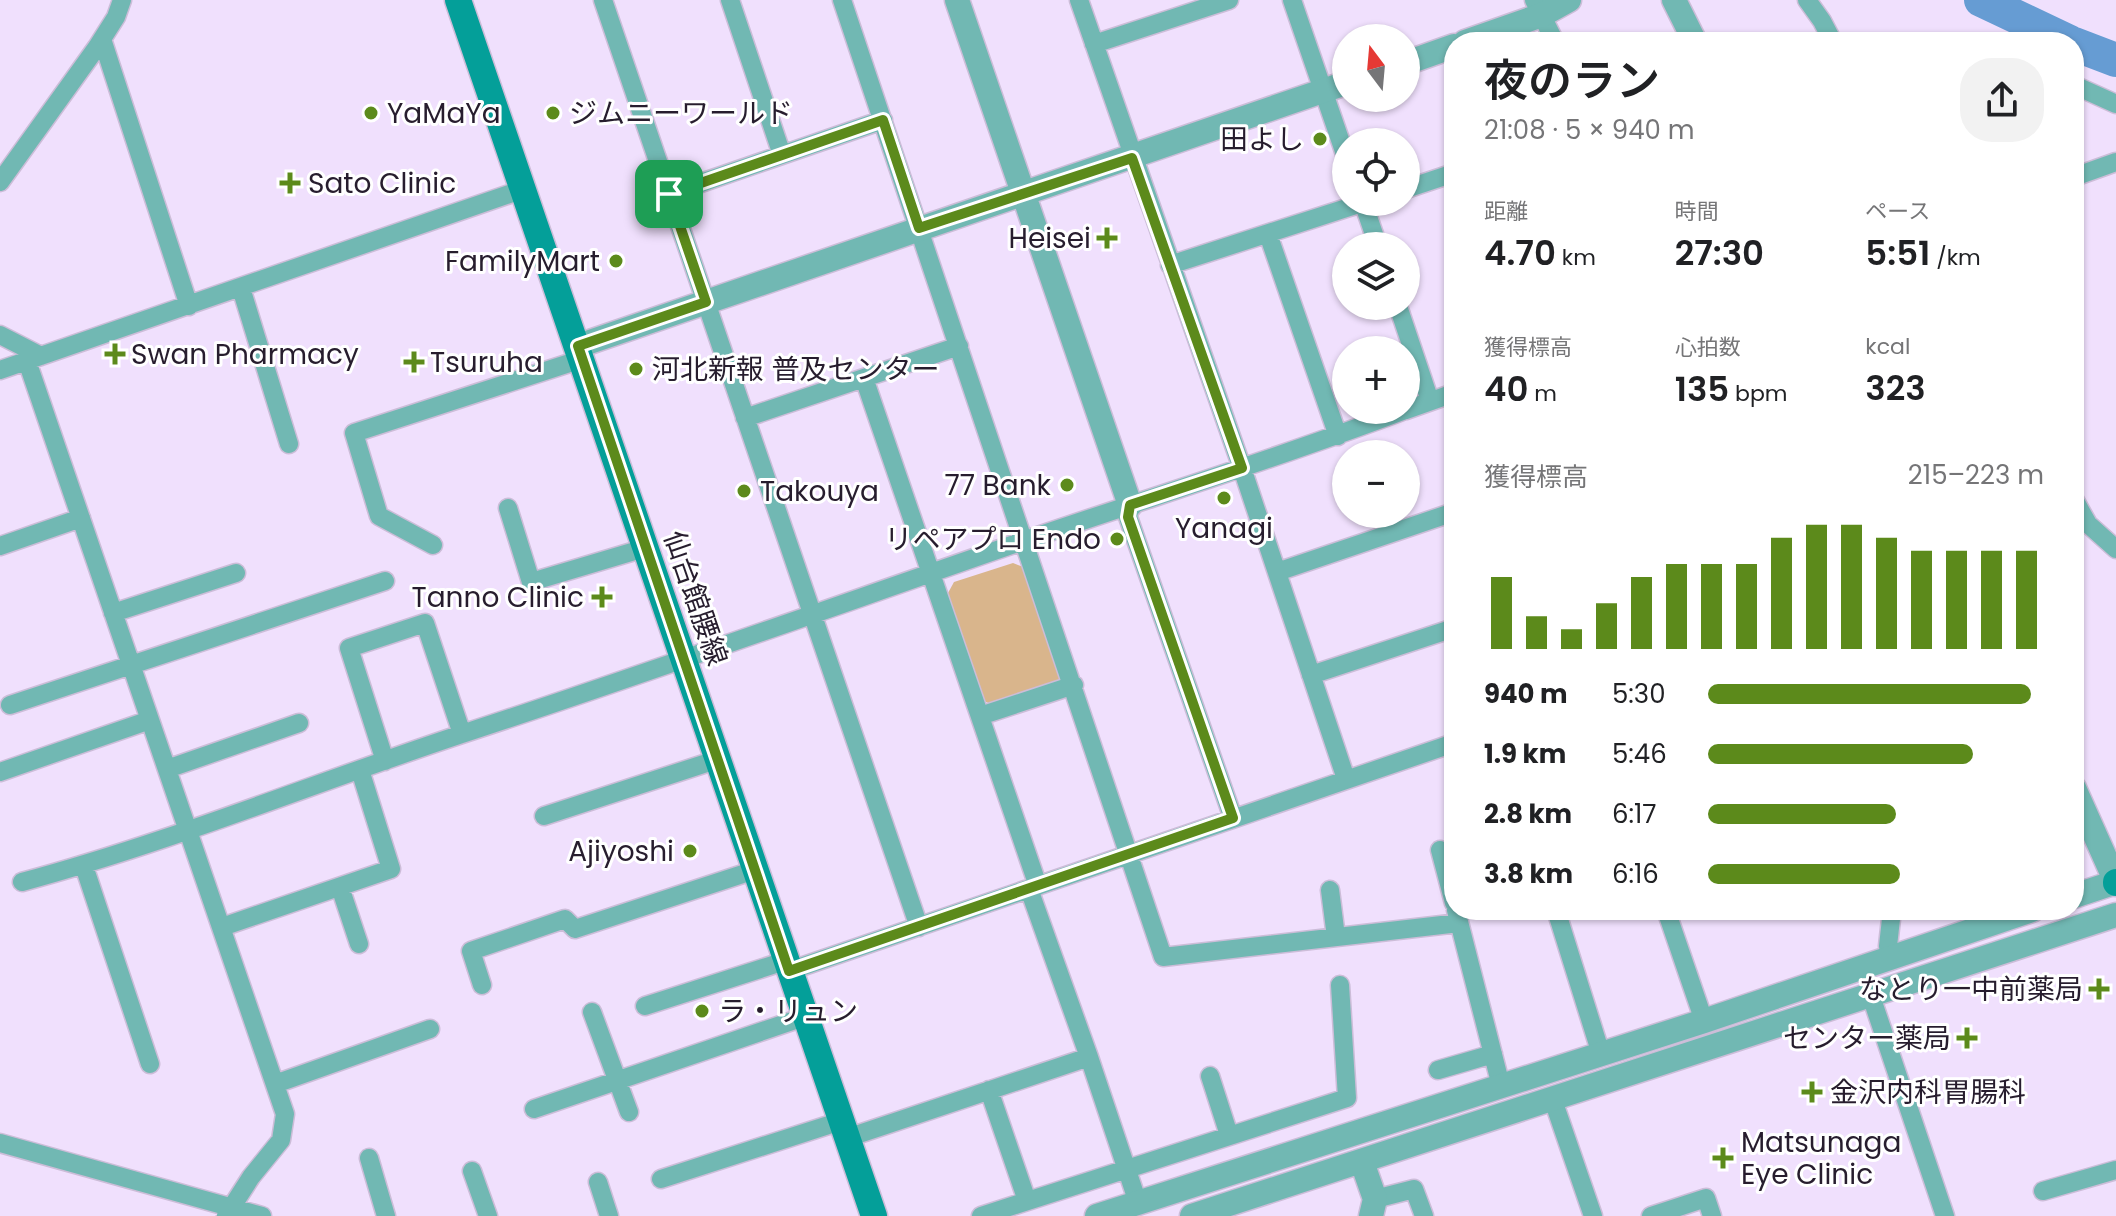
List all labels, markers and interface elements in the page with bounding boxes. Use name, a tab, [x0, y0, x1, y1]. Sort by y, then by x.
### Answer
north arrow	[1332, 24, 1420, 112]
map controls	[1332, 24, 1420, 528]
text: 夜のラン	[1484, 50, 1660, 111]
button: share	[1960, 58, 2044, 142]
place label: YaMaYa	[387, 94, 501, 133]
place label: ジムニーワールド	[569, 94, 793, 133]
marker: YaMaYa	[362, 104, 380, 122]
marker: ジムニーワールド	[544, 104, 562, 122]
text: 21:08 · 5 × 940 m	[1484, 112, 1695, 148]
place label: 田よし	[1220, 120, 1304, 159]
button: locate	[1332, 128, 1420, 216]
marker: 田よし	[1311, 130, 1329, 148]
pin	[635, 160, 703, 228]
place label: Sato Clinic	[308, 164, 456, 203]
marker: Sato Clinic	[279, 172, 301, 194]
icon: arrive	[647, 172, 691, 216]
text: 距離	[1484, 196, 1528, 227]
text: 時間	[1675, 196, 1719, 227]
text: ペース	[1865, 196, 1930, 227]
place label: Heisei	[1009, 219, 1091, 258]
marker: Heisei	[1098, 229, 1116, 247]
text: 4.70	[1484, 229, 1556, 277]
text: 27:30	[1675, 229, 1764, 277]
text: 5:51	[1865, 229, 1930, 277]
button: layers	[1332, 232, 1420, 320]
place label: FamilyMart	[445, 242, 600, 281]
text: km	[1556, 242, 1596, 273]
text: /km	[1930, 242, 1981, 273]
marker: FamilyMart	[607, 252, 625, 270]
text: kcal	[1865, 331, 1910, 362]
text: 獲得標高	[1484, 332, 1572, 363]
text: 心拍数	[1675, 332, 1741, 363]
place label: Swan Pharmacy	[131, 335, 359, 374]
button: +	[1332, 336, 1420, 424]
place label: Tsuruha	[430, 343, 543, 382]
marker: Swan Pharmacy	[106, 345, 124, 363]
place label: 河北新報 普及センター	[652, 350, 939, 389]
marker: Tsuruha	[405, 353, 423, 371]
marker: 河北新報 普及センター	[627, 360, 645, 378]
text: 323	[1865, 364, 1926, 412]
text: 40	[1484, 365, 1528, 413]
text: 135	[1675, 365, 1729, 413]
text: m	[1528, 378, 1557, 409]
text: bpm	[1729, 378, 1788, 409]
button: −	[1332, 440, 1420, 528]
text: 215–223 m	[1908, 457, 2044, 493]
text: 獲得標高	[1484, 459, 1588, 495]
place label: 77 Bank	[945, 466, 1052, 505]
place label: Takouya	[760, 472, 879, 511]
marker: 77 Bank	[1058, 476, 1076, 494]
marker: Takouya	[735, 482, 753, 500]
marker: Yanagi	[1215, 489, 1233, 507]
place label: Yanagi	[1175, 509, 1273, 548]
place label: リペアプロ Endo	[884, 520, 1101, 559]
street label: 仙台館腰線	[654, 526, 737, 671]
marker: リペアプロ Endo	[1108, 530, 1126, 548]
place label: Tanno Clinic	[411, 578, 584, 617]
marker: Tanno Clinic	[591, 586, 613, 608]
text: 940 m	[1484, 676, 1568, 712]
text: 5:30	[1612, 676, 1666, 712]
text: 1.9 km	[1484, 736, 1566, 772]
text: 5:46	[1612, 736, 1667, 772]
text: 2.8 km	[1484, 796, 1572, 832]
text: 6:17	[1612, 796, 1657, 832]
place label: Ajiyoshi	[568, 832, 674, 871]
marker: Ajiyoshi	[681, 842, 699, 860]
text: 3.8 km	[1484, 856, 1573, 892]
text: 6:16	[1612, 856, 1659, 892]
place label: なとり一中前薬局	[1859, 970, 2083, 1009]
marker: なとり一中前薬局	[2090, 980, 2108, 998]
place label: ラ・リュン	[718, 992, 858, 1031]
marker: ラ・リュン	[693, 1002, 711, 1020]
place label: センター薬局	[1783, 1019, 1951, 1058]
marker: センター薬局	[1958, 1029, 1976, 1047]
place label: 金沢内科胃腸科	[1830, 1073, 2026, 1112]
marker: 金沢内科胃腸科	[1801, 1081, 1823, 1103]
place label: Matsunaga Eye Clinic	[1741, 1123, 1901, 1194]
marker: Matsunaga Eye Clinic	[1712, 1147, 1734, 1169]

